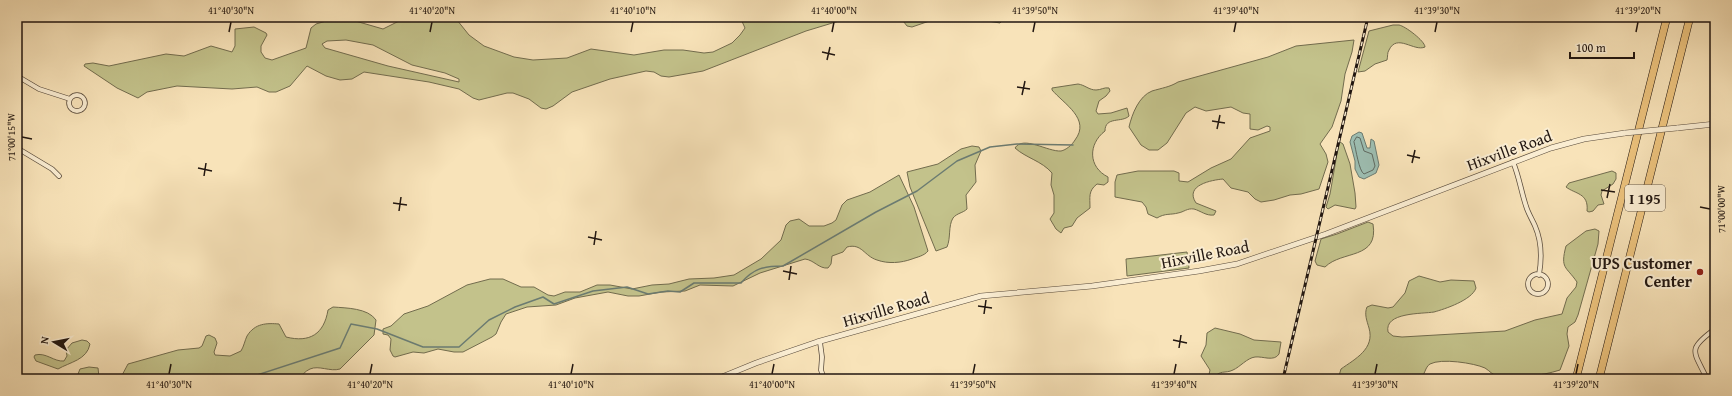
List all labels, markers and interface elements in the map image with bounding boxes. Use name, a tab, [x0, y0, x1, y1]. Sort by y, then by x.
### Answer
text: 41°40'30"N	[208, 3, 254, 18]
text: 41°40'20"N	[409, 3, 455, 18]
text: 41°40'10"N	[610, 3, 656, 18]
text: 41°40'00"N	[811, 3, 857, 18]
text: 41°39'50"N	[1012, 3, 1058, 18]
text: 41°39'40"N	[1213, 3, 1259, 18]
text: 41°39'30"N	[1414, 3, 1460, 18]
text: 41°39'20"N	[1615, 3, 1661, 18]
scale bar	[1570, 34, 1634, 60]
text: 100 m	[1576, 39, 1606, 56]
text: 71°00'15"W	[4, 113, 19, 161]
street label: Hixville Road	[1463, 123, 1555, 177]
road number: I 195	[1625, 185, 1665, 211]
text: 71°00'00"W	[1714, 185, 1729, 233]
street label: Hixville Road	[1159, 234, 1252, 274]
place label: UPS Customer Center	[1591, 251, 1693, 293]
marker: UPS Customer Center	[1695, 267, 1705, 277]
street label: Hixville Road	[840, 285, 933, 333]
north arrow	[34, 322, 74, 362]
text: N	[36, 335, 53, 345]
text: 41°40'30"N	[146, 377, 192, 392]
text: 41°40'20"N	[347, 377, 393, 392]
text: 41°40'10"N	[548, 377, 594, 392]
text: 41°40'00"N	[749, 377, 795, 392]
text: 41°39'50"N	[950, 377, 996, 392]
text: 41°39'40"N	[1151, 377, 1197, 392]
text: 41°39'30"N	[1352, 377, 1398, 392]
text: 41°39'20"N	[1553, 377, 1599, 392]

